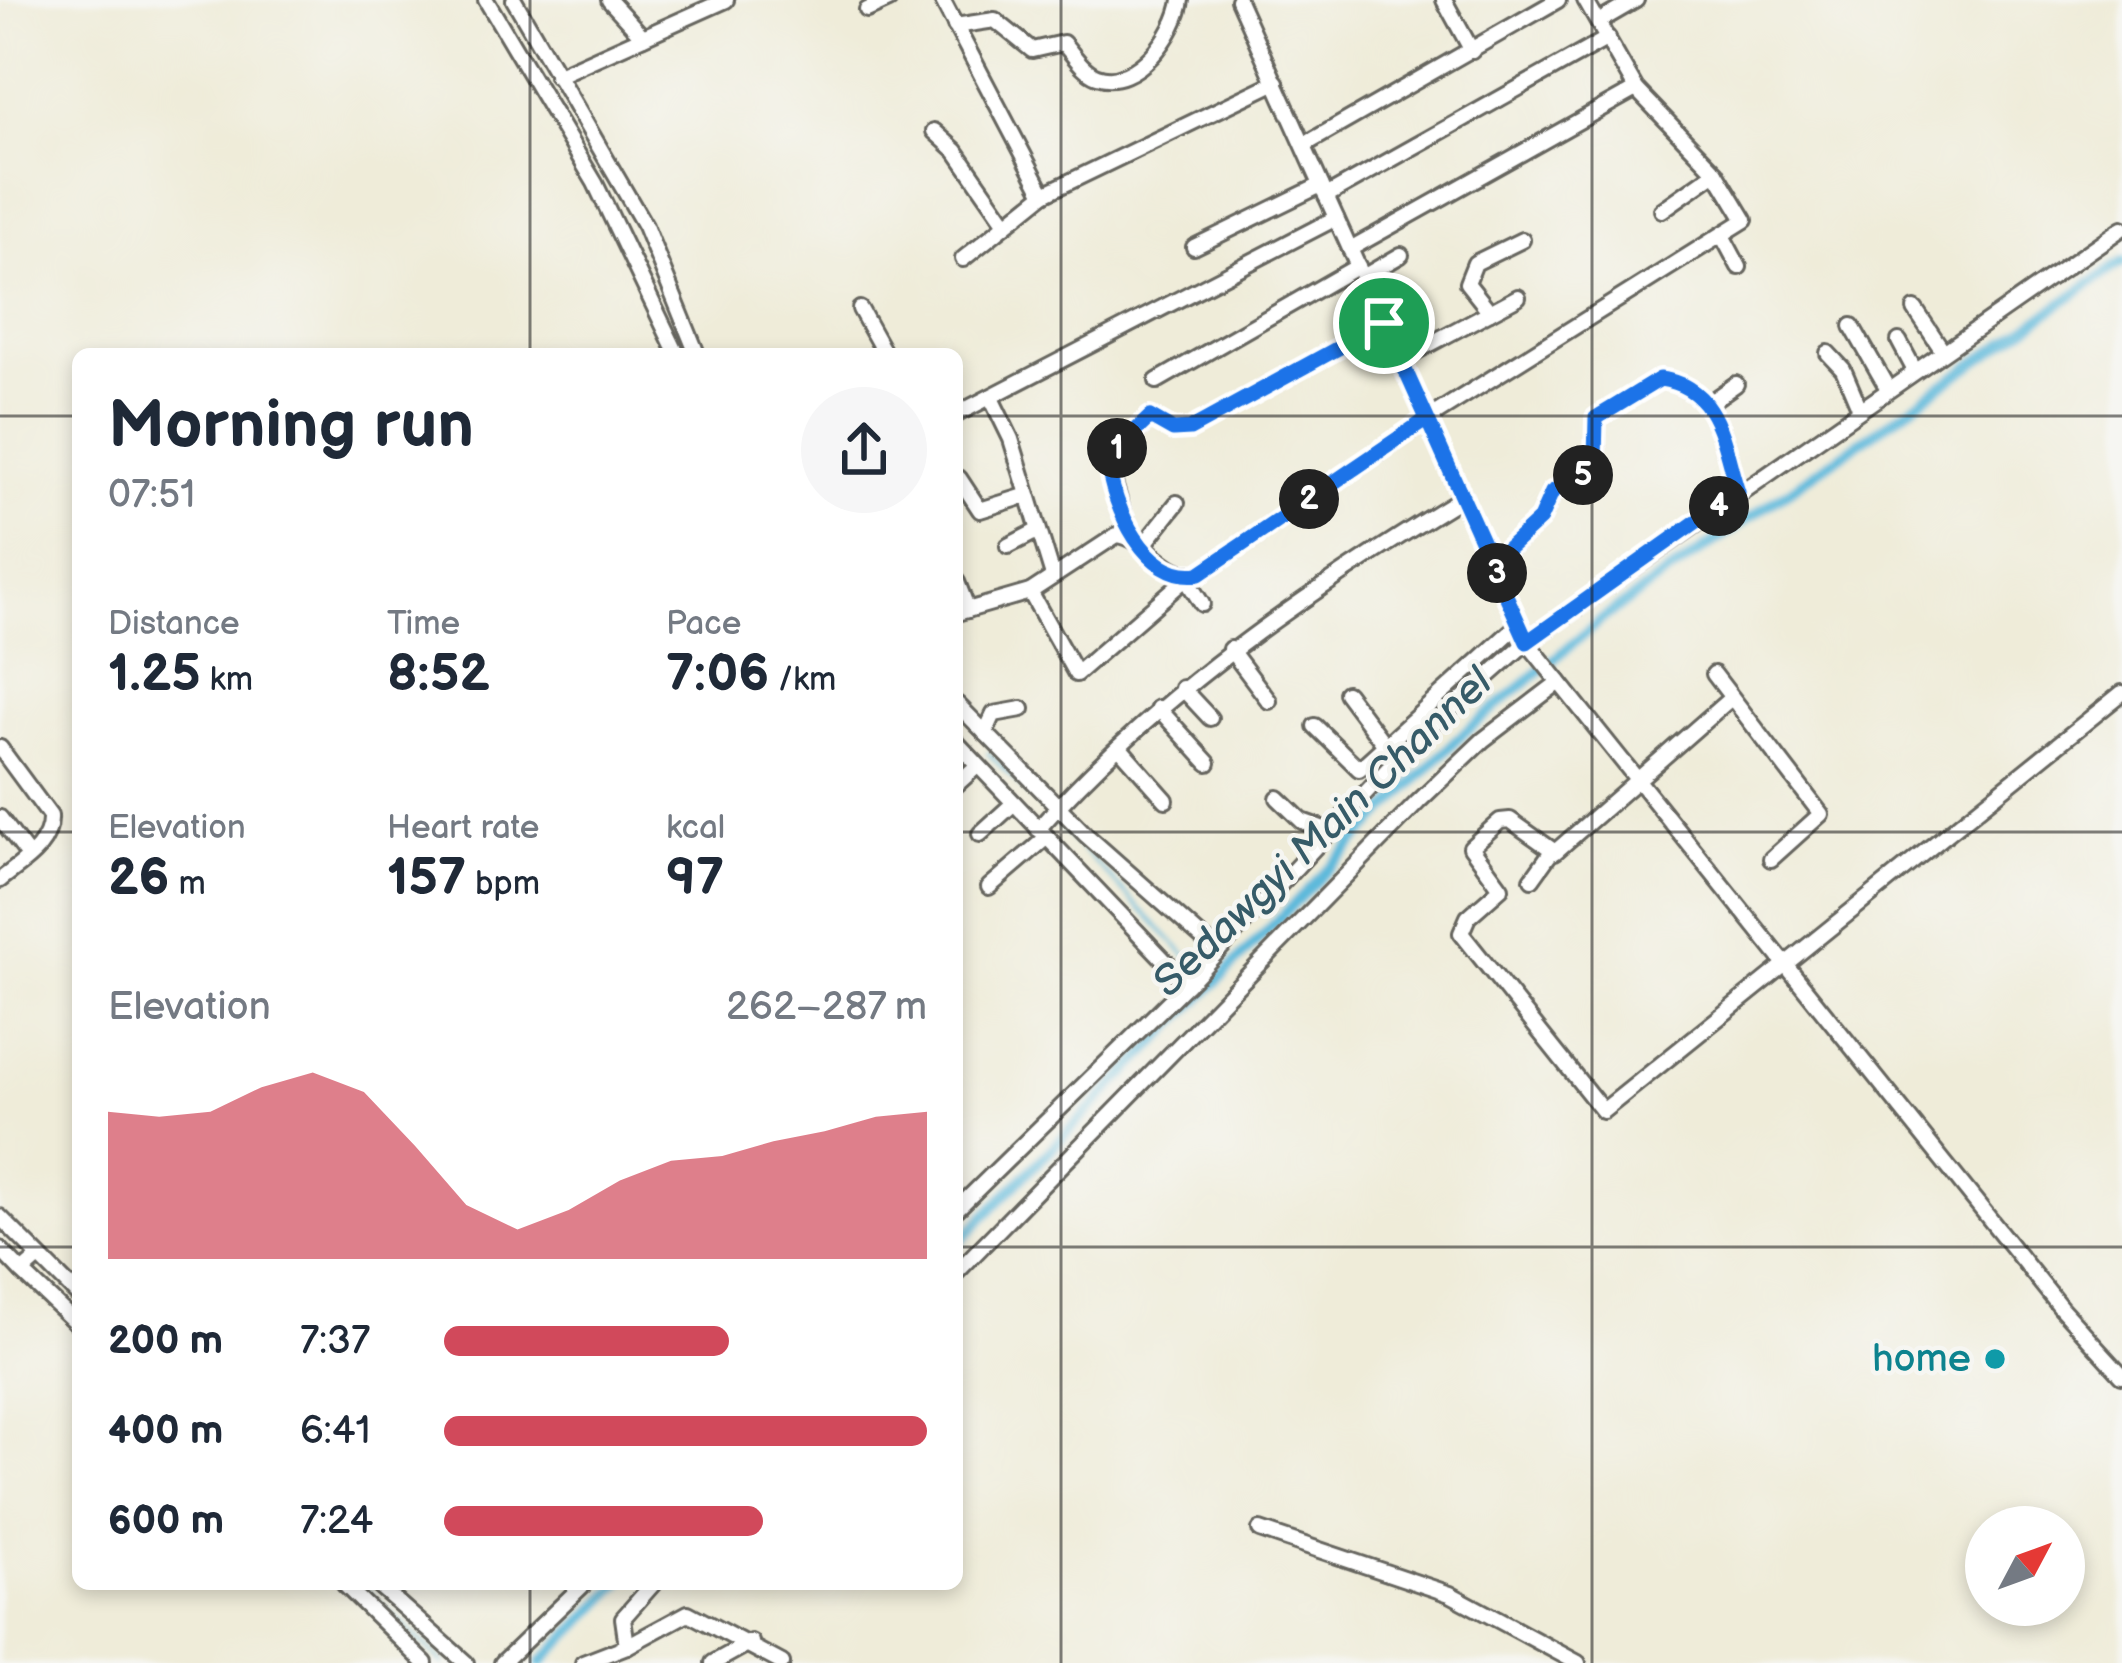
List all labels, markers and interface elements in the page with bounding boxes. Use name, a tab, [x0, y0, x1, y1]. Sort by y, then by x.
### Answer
pin	[1333, 272, 1435, 374]
icon: arrive	[1351, 290, 1417, 356]
text: Morning run	[108, 387, 474, 466]
button: share	[801, 387, 927, 513]
pin: 1	[1087, 418, 1147, 478]
text: 1	[1110, 428, 1124, 468]
pin: 5	[1553, 445, 1613, 505]
text: 5	[1573, 455, 1593, 495]
pin: 2	[1279, 469, 1339, 529]
text: 07:51	[108, 472, 195, 519]
pin: 4	[1689, 476, 1749, 536]
text: 2	[1299, 479, 1319, 519]
text: 4	[1709, 486, 1729, 526]
pin: 3	[1467, 543, 1527, 603]
text: 3	[1487, 553, 1507, 593]
text: Distance	[108, 604, 240, 644]
text: Time	[387, 604, 460, 644]
text: Pace	[666, 604, 741, 644]
text: 1.25	[108, 644, 201, 705]
text: 8:52	[387, 644, 490, 705]
text: 7:06	[666, 644, 769, 705]
water label: Sedawgyi Main Channel	[1143, 657, 1504, 1008]
text: km	[201, 660, 253, 700]
text: /km	[769, 660, 836, 700]
text: Elevation	[108, 808, 246, 848]
text: Heart rate	[387, 808, 539, 848]
text: kcal	[666, 808, 725, 848]
text: 26	[108, 848, 169, 909]
text: 157	[387, 848, 466, 909]
text: 97	[666, 848, 724, 909]
text: m	[169, 864, 206, 904]
text: bpm	[466, 864, 540, 904]
text: Elevation	[108, 984, 271, 1031]
text: 262–287 m	[726, 984, 927, 1031]
text: 200 m	[108, 1318, 223, 1365]
text: 7:37	[300, 1318, 370, 1365]
place label: home	[1872, 1336, 1971, 1383]
marker: home	[1982, 1346, 2008, 1372]
text: 400 m	[108, 1408, 223, 1455]
text: 6:41	[300, 1408, 371, 1455]
text: 600 m	[108, 1498, 224, 1545]
text: 7:24	[300, 1498, 373, 1545]
north arrow	[1965, 1506, 2085, 1626]
map controls	[1965, 1506, 2085, 1626]

